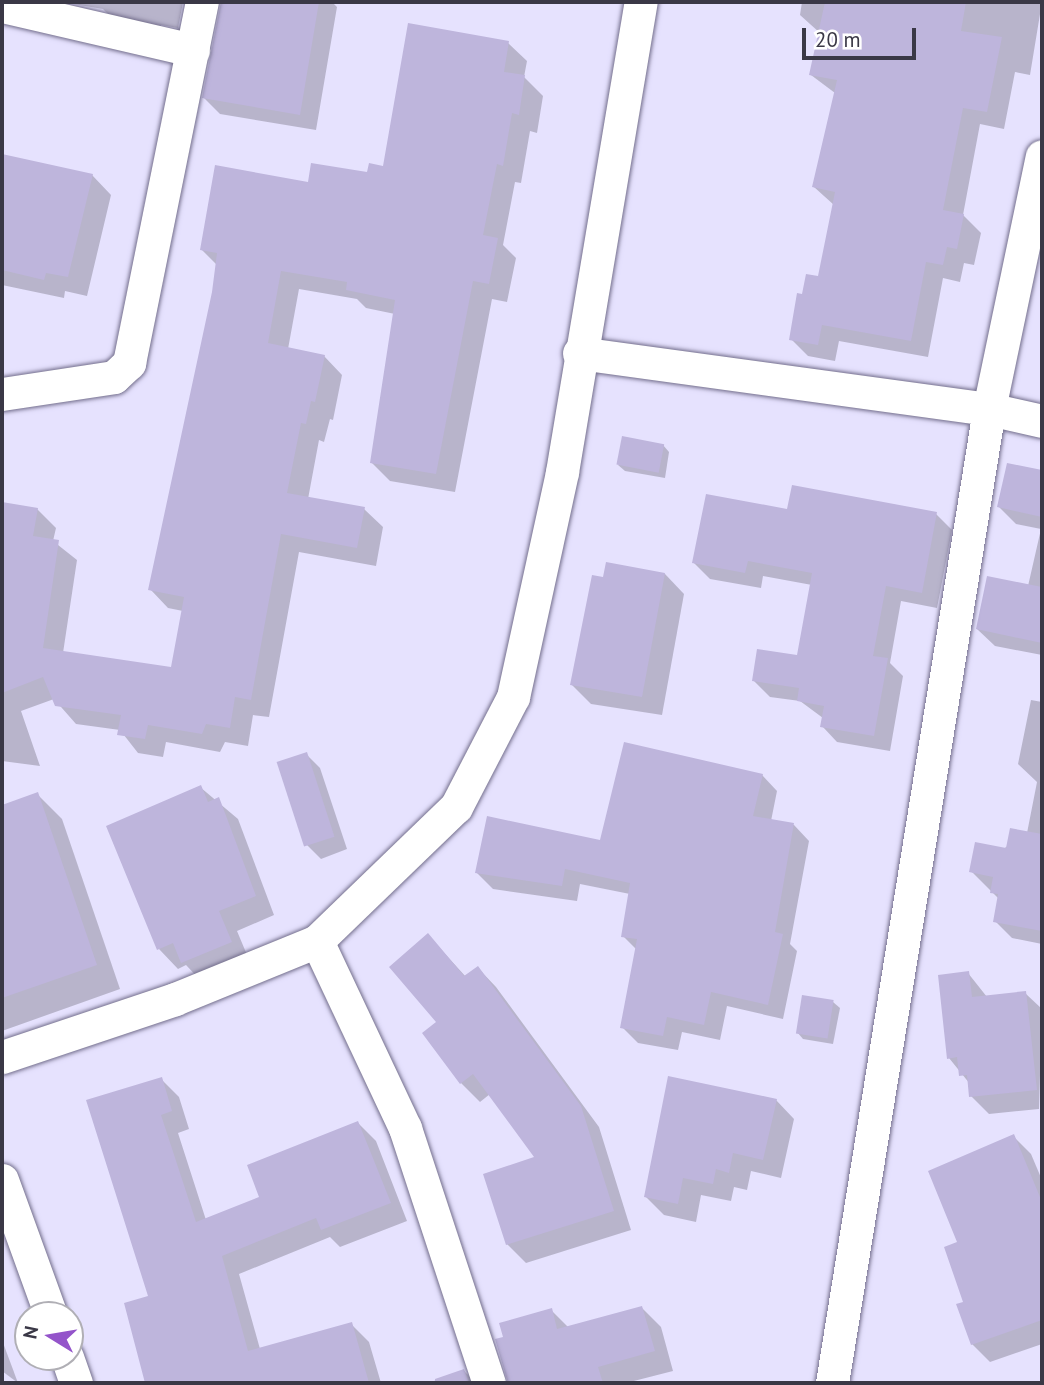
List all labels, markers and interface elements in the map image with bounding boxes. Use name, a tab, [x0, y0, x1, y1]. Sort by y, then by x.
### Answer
scale bar	[806, 14, 920, 58]
text: 20 m	[815, 26, 861, 53]
north arrow	[14, 1301, 84, 1371]
text: N	[17, 1324, 43, 1341]

